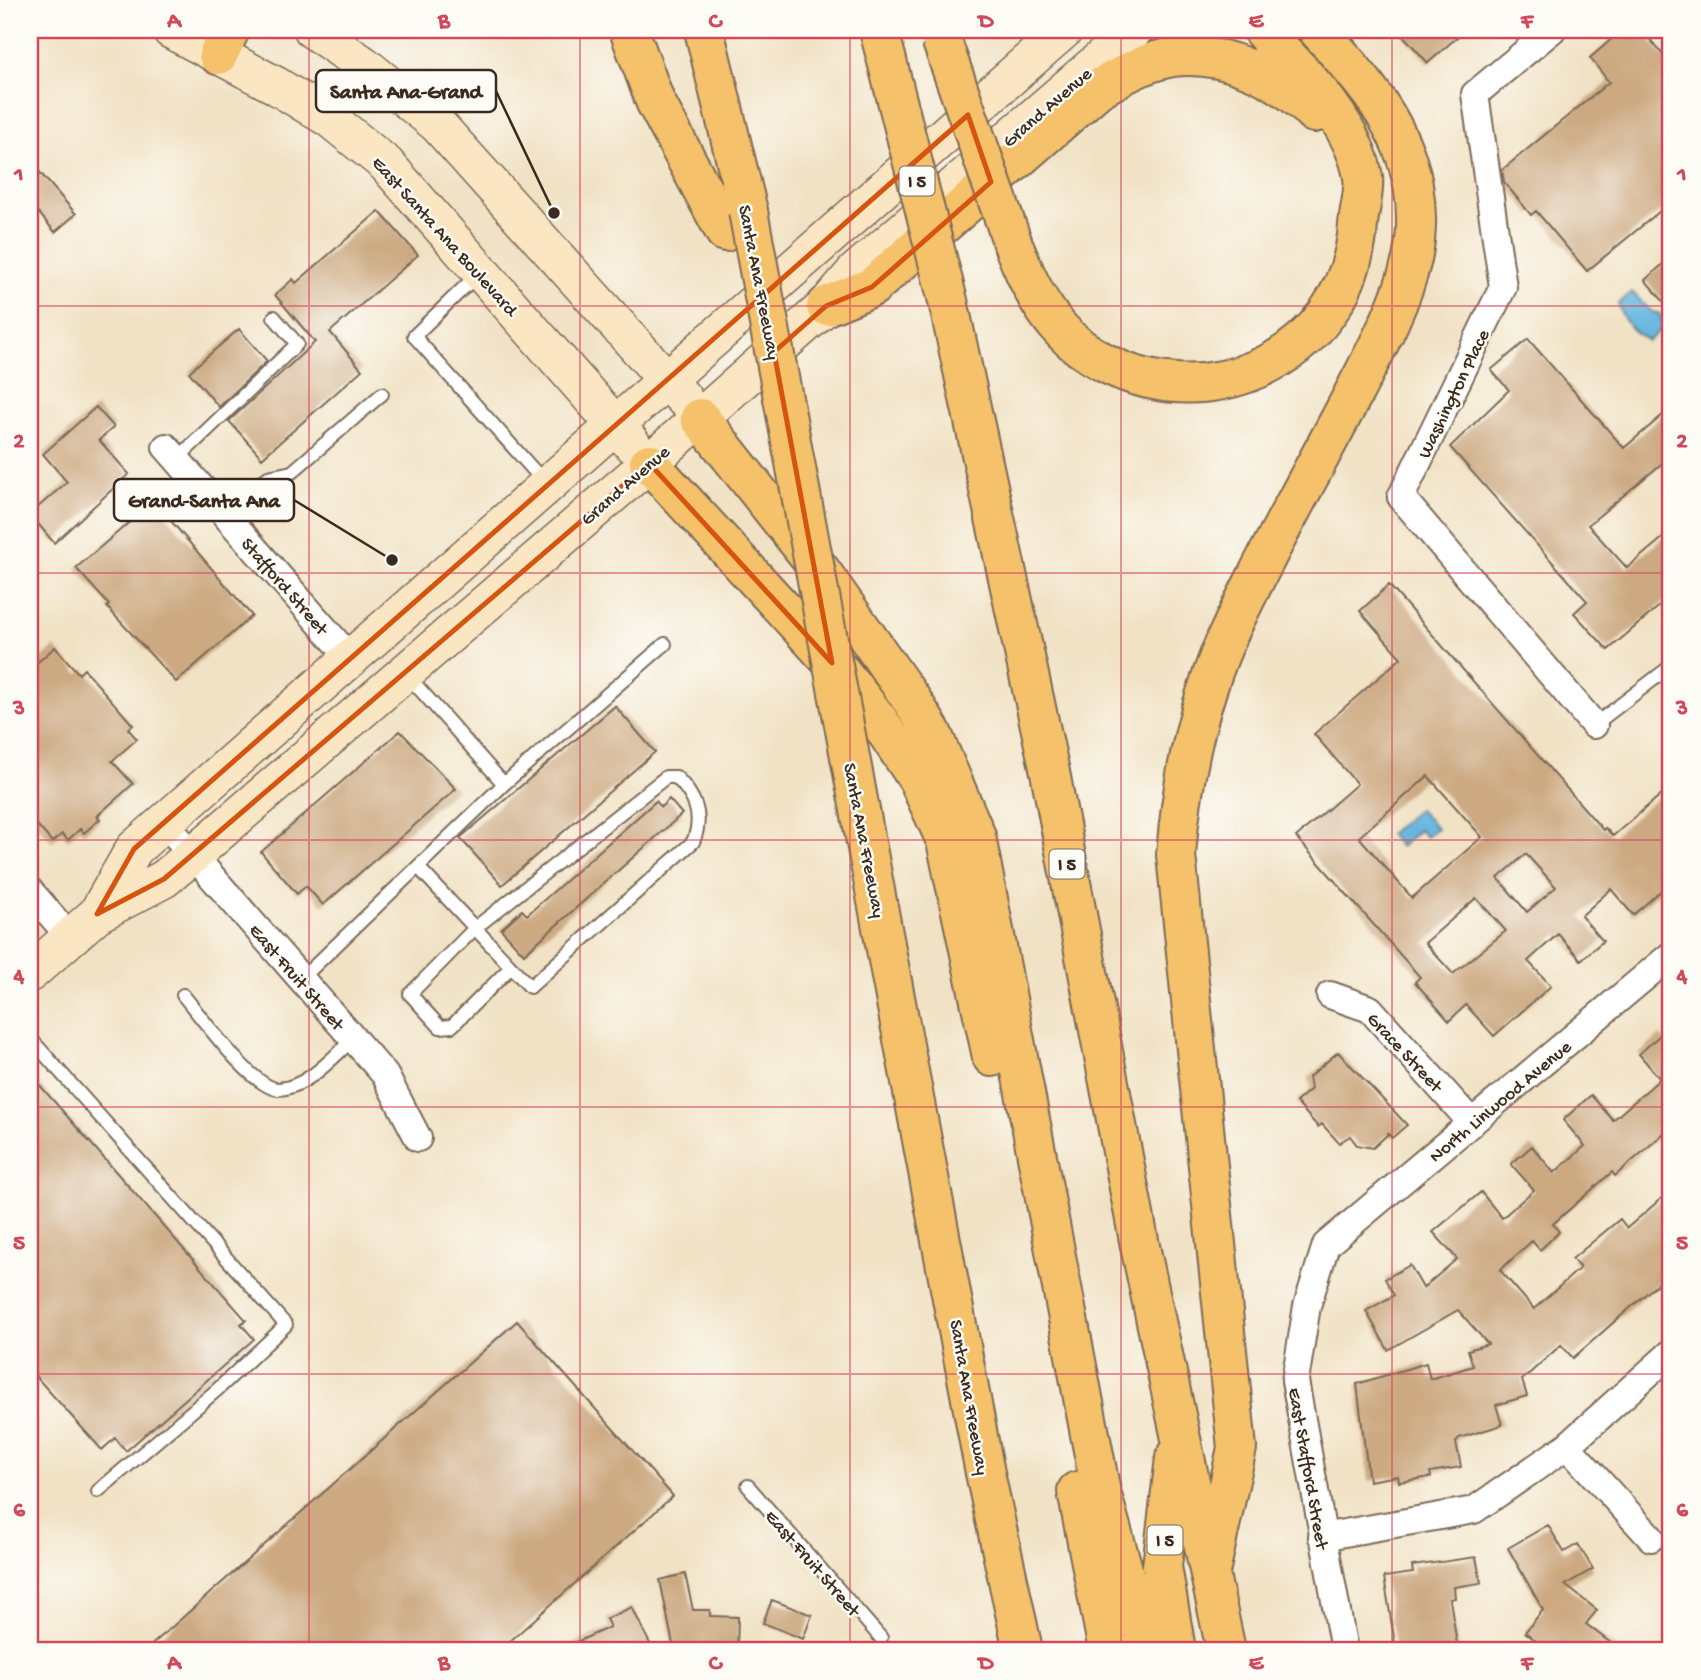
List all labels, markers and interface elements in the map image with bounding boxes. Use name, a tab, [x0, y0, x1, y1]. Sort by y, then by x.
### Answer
text: A	[166, 9, 182, 36]
text: B	[437, 9, 451, 36]
text: C	[709, 9, 724, 36]
text: D	[977, 9, 995, 36]
text: E	[1249, 9, 1265, 36]
text: F	[1520, 9, 1535, 36]
street label: Grand Avenue	[999, 63, 1098, 154]
callout: Santa Ana-Grand	[316, 70, 496, 112]
text: Santa Ana-Grand	[330, 82, 485, 107]
street label: East Santa Ana Boulevard	[365, 153, 523, 323]
text: 1	[13, 162, 24, 189]
text: 1	[1676, 162, 1687, 189]
road number: I 5	[900, 166, 934, 196]
street label: Santa Ana Freeway	[731, 203, 784, 363]
street label: Washington Place	[1414, 326, 1496, 463]
text: 2	[13, 429, 25, 456]
text: 2	[1676, 429, 1688, 456]
street label: Grand Avenue	[577, 441, 676, 532]
callout: Grand-Santa Ana	[114, 479, 294, 521]
text: Grand-Santa Ana	[128, 491, 281, 516]
street label: Stafford Street	[235, 534, 333, 642]
text: 3	[12, 696, 25, 723]
text: 3	[1675, 696, 1688, 723]
street label: Santa Ana Freeway	[836, 761, 889, 921]
road number: I 5	[1050, 850, 1084, 878]
street label: East Fruit Street	[243, 920, 349, 1038]
text: 4	[13, 964, 25, 991]
text: 4	[1676, 964, 1688, 991]
street label: Grace Street	[1361, 1009, 1448, 1100]
street label: North Linwood Avenue	[1425, 1036, 1577, 1169]
text: 5	[13, 1231, 25, 1258]
text: 5	[1676, 1231, 1688, 1258]
street label: Santa Ana Freeway	[943, 1318, 993, 1478]
street label: East Stafford Street	[1281, 1386, 1332, 1553]
text: 6	[13, 1498, 26, 1525]
text: 6	[1676, 1498, 1689, 1525]
street label: East Fruit Street	[759, 1506, 865, 1624]
road number: I 5	[1148, 1526, 1182, 1554]
text: A	[166, 1651, 182, 1678]
text: B	[437, 1651, 451, 1678]
text: C	[709, 1651, 724, 1678]
text: D	[977, 1651, 995, 1678]
text: E	[1249, 1651, 1265, 1678]
text: F	[1520, 1651, 1535, 1678]

